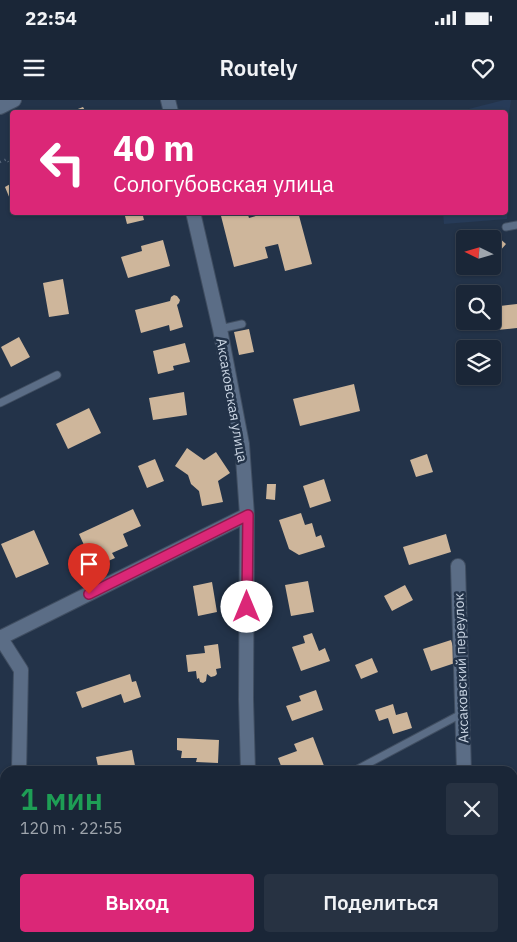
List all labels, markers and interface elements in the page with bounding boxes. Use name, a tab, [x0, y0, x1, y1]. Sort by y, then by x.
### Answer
text: 22:54	[25, 6, 77, 30]
text: Routely	[220, 53, 297, 82]
icon: menu	[20, 54, 48, 82]
icon: heart	[469, 54, 497, 82]
text: 40 m	[113, 125, 195, 171]
icon: left	[30, 130, 95, 195]
text: Сологубовская улица	[113, 169, 334, 198]
north arrow	[456, 230, 501, 275]
map controls	[456, 230, 501, 385]
button: search	[456, 285, 501, 330]
street label: Аксаковская улица	[212, 337, 252, 464]
button: layers	[456, 340, 501, 385]
pin	[68, 543, 110, 594]
icon: arrive	[75, 550, 103, 578]
position arrow	[220, 580, 272, 632]
street label: Аксаковский переулок	[449, 592, 473, 743]
text: 1 мин	[20, 779, 103, 818]
button: close	[446, 783, 498, 835]
text: 120 m · 22:55	[20, 818, 122, 838]
button: Выход	[20, 874, 254, 932]
button: Поделиться	[264, 874, 498, 932]

